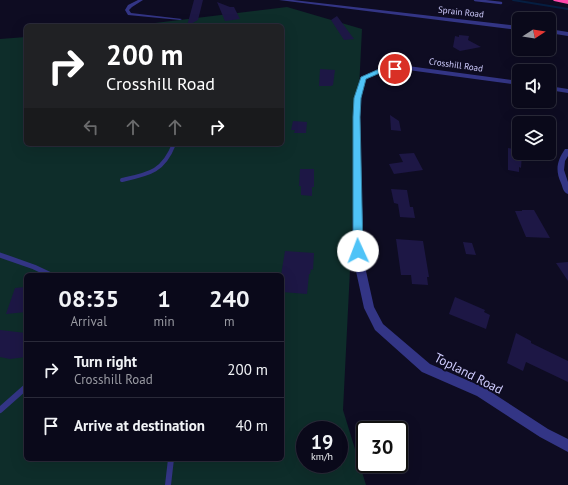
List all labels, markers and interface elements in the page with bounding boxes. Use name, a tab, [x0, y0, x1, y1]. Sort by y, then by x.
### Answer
street label: Sprain Road	[438, 4, 485, 19]
north arrow	[512, 12, 556, 56]
map controls	[512, 12, 556, 160]
text: 200 m	[106, 36, 183, 73]
icon: right	[40, 40, 92, 92]
pin	[378, 52, 412, 86]
street label: Crosshill Road	[428, 55, 484, 74]
icon: arrive	[384, 58, 406, 80]
button: sound	[512, 64, 556, 108]
text: Crosshill Road	[106, 72, 215, 95]
icon: left	[80, 116, 102, 138]
icon: ahead	[122, 116, 144, 138]
icon: ahead	[164, 116, 186, 138]
icon: right	[206, 116, 228, 138]
button: layers	[512, 116, 556, 160]
position arrow	[337, 230, 379, 272]
text: 08:35	[58, 283, 119, 314]
text: 1	[157, 283, 171, 314]
text: 240	[209, 283, 250, 314]
text: Arrival	[71, 313, 107, 330]
text: min	[153, 313, 175, 330]
text: m	[224, 313, 235, 330]
street label: Topland Road	[432, 349, 506, 398]
text: Turn right	[74, 352, 137, 371]
icon: right	[40, 359, 62, 381]
text: 200 m	[227, 360, 268, 379]
text: Crosshill Road	[74, 371, 153, 388]
icon: arrive	[40, 415, 62, 437]
text: Arrive at destination	[74, 416, 205, 435]
text: 40 m	[235, 416, 268, 435]
speed limit sign: 30	[356, 421, 408, 473]
text: 19	[311, 429, 333, 455]
text: km/h	[311, 450, 333, 463]

